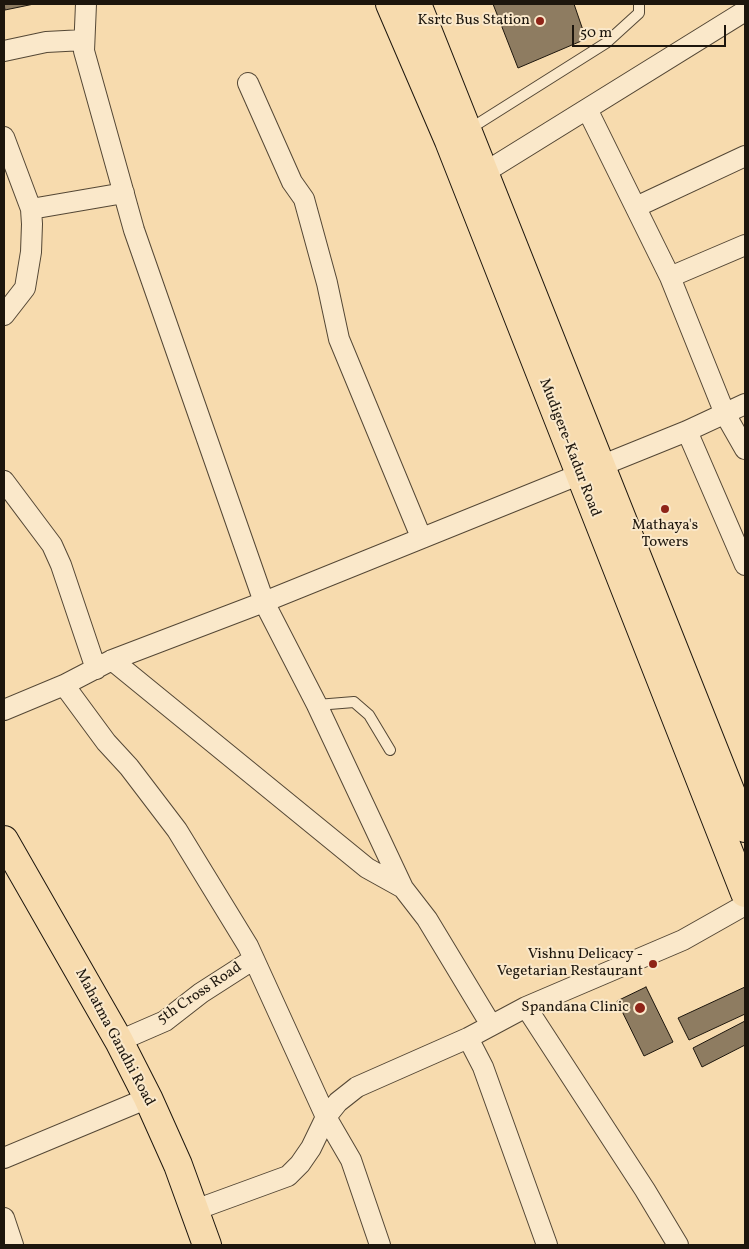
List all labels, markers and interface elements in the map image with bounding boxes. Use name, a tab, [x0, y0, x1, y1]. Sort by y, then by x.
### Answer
place label: Ksrtc Bus Station	[418, 12, 530, 30]
marker: Ksrtc Bus Station	[534, 15, 546, 27]
scale bar	[574, 15, 728, 47]
text: 50 m	[580, 23, 612, 44]
street label: Mudigere-Kadur Road	[534, 376, 604, 520]
marker: Mathaya's Towers	[659, 503, 671, 515]
place label: Mathaya's Towers	[632, 517, 698, 552]
place label: Vishnu Delicacy - Vegetarian Restaurant	[497, 946, 643, 981]
marker: Vishnu Delicacy - Vegetarian Restaurant	[647, 958, 659, 970]
street label: 5th Cross Road	[154, 959, 246, 1029]
street label: Mahatma Gandhi Road	[70, 966, 158, 1110]
place label: Spandana Clinic	[521, 999, 629, 1017]
marker: Spandana Clinic	[633, 1001, 647, 1015]

